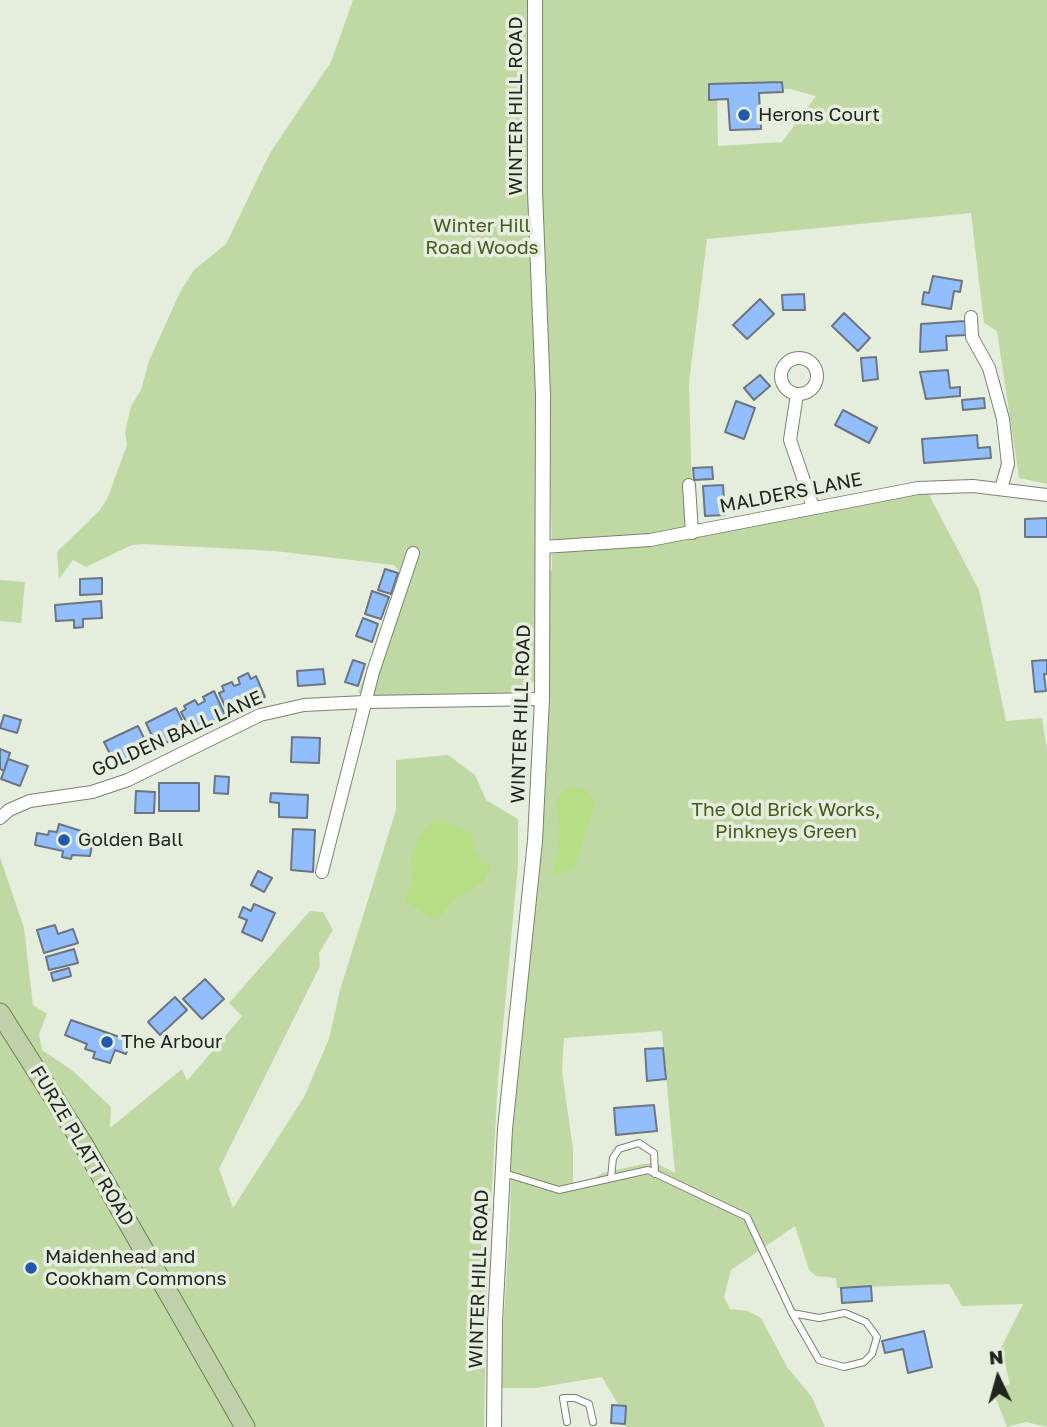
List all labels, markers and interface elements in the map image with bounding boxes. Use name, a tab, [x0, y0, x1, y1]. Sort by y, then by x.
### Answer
street label: WINTER HILL ROAD	[505, 16, 527, 196]
place label: Herons Court	[758, 104, 880, 126]
marker: Herons Court	[736, 107, 752, 123]
park label: Winter Hill Road Woods	[425, 215, 539, 259]
street label: MALDERS LANE	[718, 468, 864, 518]
street label: WINTER HILL ROAD	[506, 624, 536, 804]
street label: GOLDEN BALL LANE	[88, 686, 266, 782]
park label: The Old Brick Works, Pinkneys Green	[691, 799, 881, 843]
place label: Golden Ball	[78, 829, 183, 851]
marker: Golden Ball	[56, 832, 72, 848]
place label: The Arbour	[121, 1031, 222, 1053]
marker: The Arbour	[99, 1034, 115, 1050]
street label: FURZE PLATT ROAD	[25, 1062, 139, 1230]
street label: WINTER HILL ROAD	[464, 1189, 494, 1369]
place label: Maidenhead and Cookham Commons	[45, 1246, 227, 1290]
marker: Maidenhead and Cookham Commons	[23, 1260, 39, 1276]
north arrow	[963, 1343, 1033, 1413]
text: N	[988, 1344, 1004, 1369]

